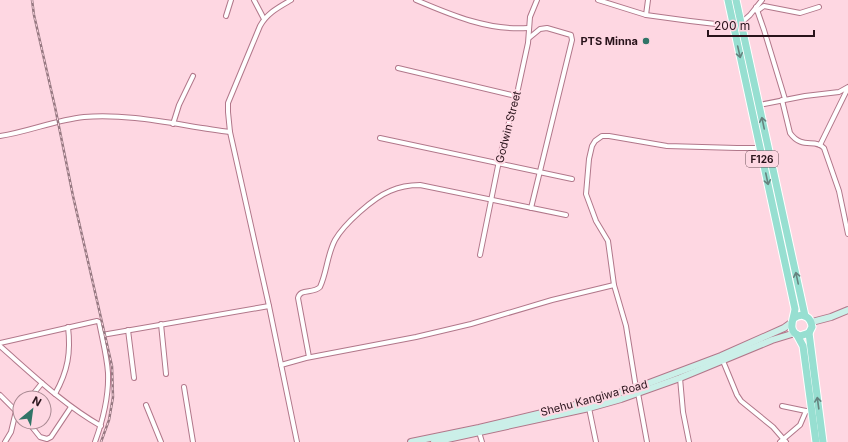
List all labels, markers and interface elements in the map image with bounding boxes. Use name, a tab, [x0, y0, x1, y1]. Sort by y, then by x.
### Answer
scale bar	[708, 12, 814, 38]
text: 200 m	[714, 18, 750, 33]
place label: PTS Minna	[580, 34, 638, 48]
marker: PTS Minna	[641, 36, 651, 46]
one-way arrow	[735, 45, 743, 58]
street label: Godwin Street	[492, 89, 524, 165]
one-way arrow	[758, 117, 766, 130]
road number: F126	[746, 151, 778, 167]
one-way arrow	[763, 172, 771, 185]
one-way arrow	[792, 271, 800, 284]
street label: Shehu Kangiwa Road	[539, 377, 649, 419]
north arrow	[12, 390, 52, 430]
text: N	[30, 393, 44, 409]
one-way arrow	[814, 397, 822, 410]

